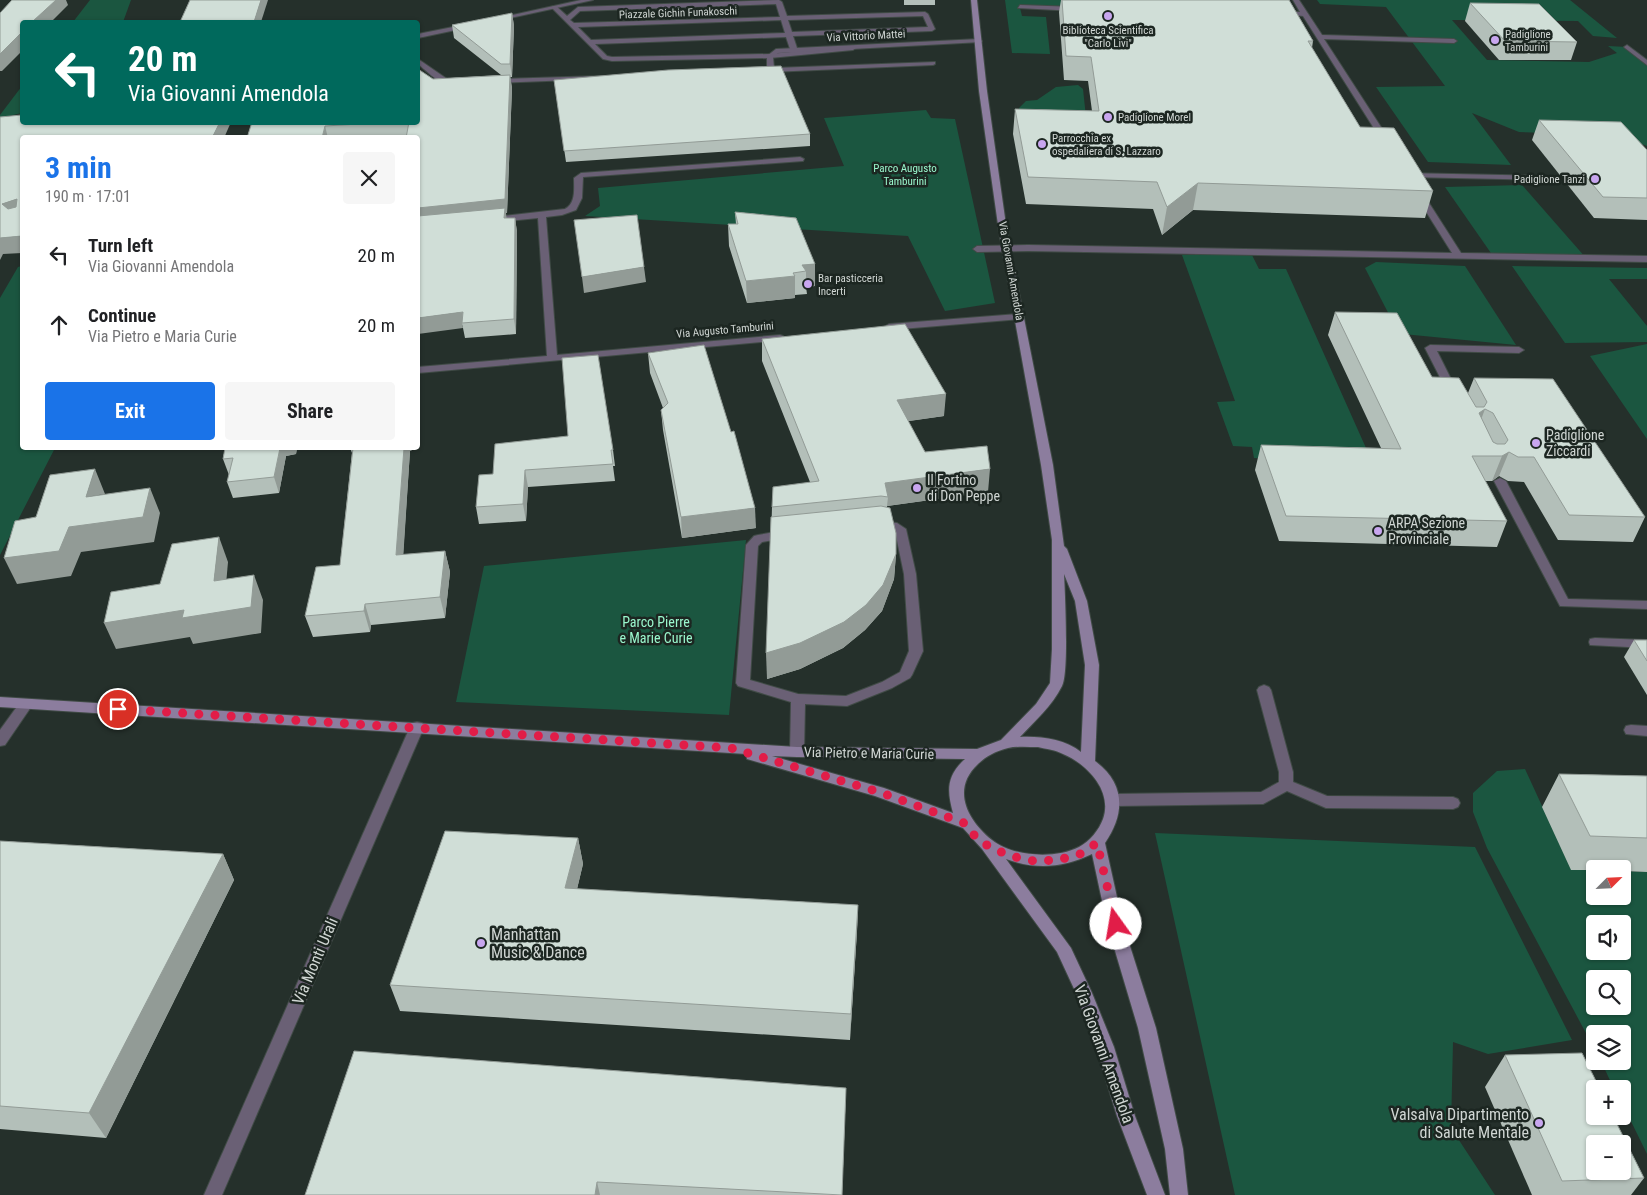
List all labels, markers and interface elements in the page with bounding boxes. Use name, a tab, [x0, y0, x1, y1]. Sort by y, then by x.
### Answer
street label: Piazzale Gichin Funakoschi	[619, 4, 737, 22]
marker: Biblioteca Scientifica "Carlo Livi"	[1102, 10, 1114, 22]
place label: Biblioteca Scientifica "Carlo Livi"	[1062, 24, 1154, 50]
street label: Via Vittorio Mattei	[826, 27, 906, 45]
place label: Padiglione Tamburini	[1505, 28, 1551, 54]
marker: Padiglione Tamburini	[1489, 34, 1501, 46]
text: 20 m	[128, 39, 197, 80]
icon: left	[45, 40, 110, 105]
text: Via Giovanni Amendola	[128, 81, 329, 106]
marker: Padiglione Morel	[1102, 111, 1114, 123]
place label: Padiglione Morel	[1118, 111, 1191, 124]
place label: Parrocchia ex ospedaliera di S. Lazzaro	[1052, 132, 1161, 158]
marker: Parrocchia ex ospedaliera di S. Lazzaro	[1036, 138, 1048, 150]
text: 3 min	[45, 150, 112, 185]
button: close	[343, 152, 395, 204]
park label: Parco Augusto Tamburini	[873, 162, 937, 188]
place label: Padiglione Tanzi	[1514, 173, 1585, 186]
marker: Padiglione Tanzi	[1589, 173, 1601, 185]
text: 190 m · 17:01	[45, 187, 131, 206]
street label: Via Giovanni Amendola	[996, 220, 1026, 322]
text: Turn left	[88, 234, 153, 257]
icon: left	[45, 241, 73, 269]
text: 20 m	[358, 244, 395, 267]
text: Via Giovanni Amendola	[88, 257, 234, 276]
place label: Bar pasticceria Incerti	[818, 272, 883, 298]
marker: Bar pasticceria Incerti	[802, 278, 814, 290]
text: Continue	[88, 304, 156, 327]
icon: ahead	[45, 311, 73, 339]
text: 20 m	[358, 314, 395, 337]
street label: Via Augusto Tamburini	[676, 319, 774, 341]
text: Via Pietro e Maria Curie	[88, 327, 237, 346]
button: Exit	[45, 382, 215, 440]
button: Share	[225, 382, 395, 440]
place label: Padiglione Ziccardi	[1546, 427, 1605, 459]
marker: Padiglione Ziccardi	[1530, 437, 1542, 449]
place label: Il Fortino di Don Peppe	[927, 472, 1000, 504]
marker: Il Fortino di Don Peppe	[911, 482, 923, 494]
place label: ARPA Sezione Provinciale	[1388, 515, 1466, 547]
marker: ARPA Sezione Provinciale	[1372, 525, 1384, 537]
park label: Parco Pierre e Marie Curie	[619, 614, 693, 646]
pin	[97, 688, 139, 730]
icon: arrive	[104, 695, 132, 723]
street label: Via Pietro e Maria Curie	[804, 744, 935, 762]
north arrow	[1586, 860, 1631, 905]
map controls	[1586, 860, 1631, 1180]
position arrow	[1089, 897, 1141, 949]
street label: Via Monti Urali	[288, 915, 342, 1007]
button: sound	[1586, 915, 1631, 960]
place label: Manhattan Music & Dance	[491, 925, 585, 962]
marker: Manhattan Music & Dance	[475, 937, 487, 949]
button: search	[1586, 970, 1631, 1015]
street label: Via Giovanni Amendola	[1070, 982, 1138, 1126]
button: layers	[1586, 1025, 1631, 1070]
button: +	[1586, 1080, 1631, 1125]
place label: Valsalva Dipartimento di Salute Mentale	[1390, 1105, 1529, 1142]
marker: Valsalva Dipartimento di Salute Mentale	[1533, 1117, 1545, 1129]
button: −	[1586, 1135, 1631, 1180]

